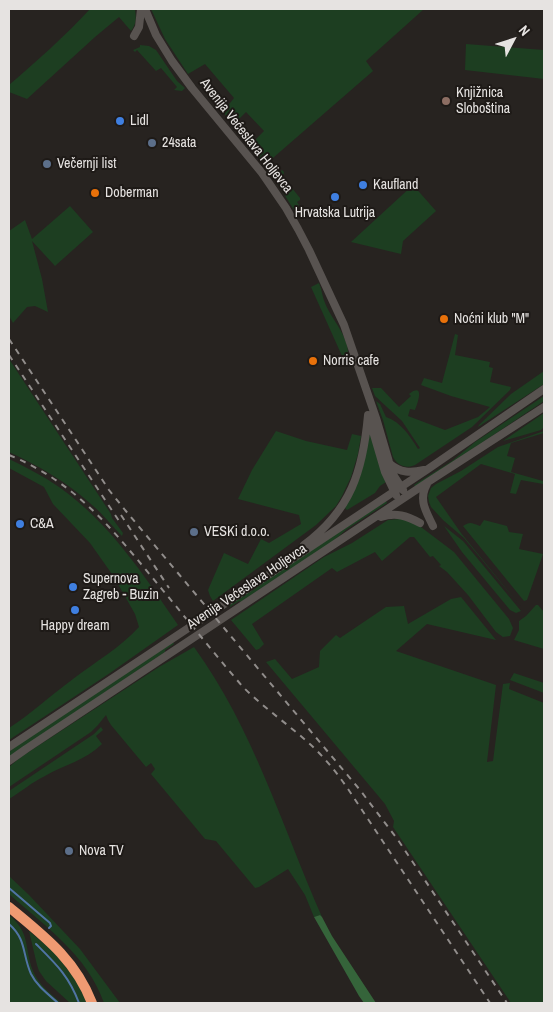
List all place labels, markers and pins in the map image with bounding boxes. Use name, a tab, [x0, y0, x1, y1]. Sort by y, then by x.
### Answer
place label: Knjižnica Sloboština	[456, 85, 510, 118]
marker: Knjižnica Sloboština	[440, 95, 452, 107]
place label: Lidl	[130, 113, 149, 129]
marker: Lidl	[114, 115, 126, 127]
place label: 24sata	[162, 135, 196, 151]
marker: 24sata	[146, 137, 158, 149]
place label: Večernji list	[57, 156, 116, 172]
marker: Večernji list	[41, 158, 53, 170]
place label: Kaufland	[373, 177, 418, 193]
marker: Kaufland	[357, 179, 369, 191]
place label: Doberman	[105, 185, 159, 201]
marker: Doberman	[89, 187, 101, 199]
marker: Hrvatska Lutrija	[329, 191, 341, 203]
place label: Hrvatska Lutrija	[295, 205, 375, 221]
place label: Noćni klub "M"	[454, 311, 529, 327]
marker: Noćni klub "M"	[438, 313, 450, 325]
place label: Norris cafe	[323, 353, 379, 369]
marker: Norris cafe	[307, 355, 319, 367]
place label: C&A	[30, 516, 54, 532]
marker: C&A	[14, 518, 26, 530]
place label: VESKi d.o.o.	[204, 524, 270, 540]
marker: VESKi d.o.o.	[188, 526, 200, 538]
place label: Supernova Zagreb - Buzin	[83, 571, 159, 604]
marker: Supernova Zagreb - Buzin	[67, 581, 79, 593]
marker: Happy dream	[69, 604, 81, 616]
place label: Happy dream	[41, 618, 109, 634]
place label: Nova TV	[79, 843, 124, 859]
marker: Nova TV	[63, 845, 75, 857]

